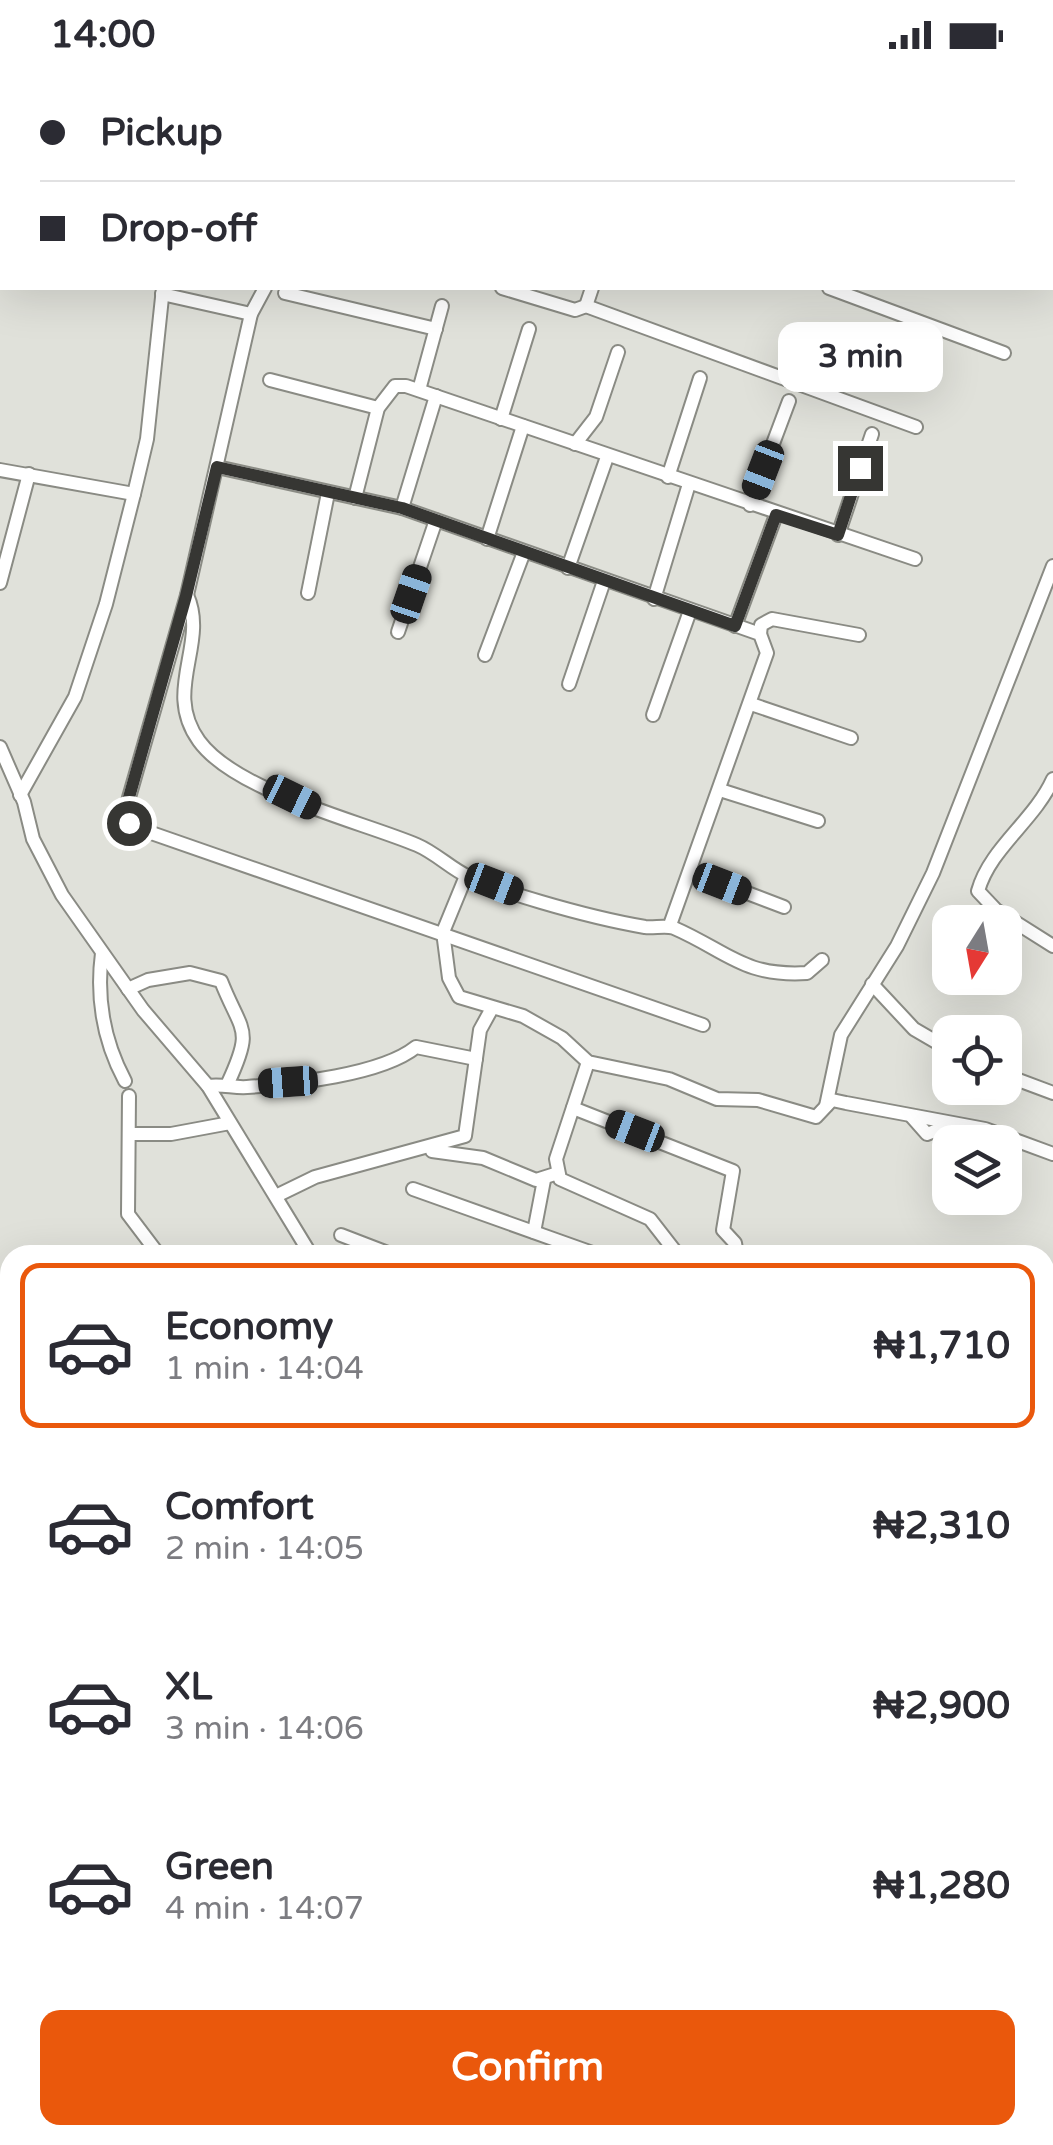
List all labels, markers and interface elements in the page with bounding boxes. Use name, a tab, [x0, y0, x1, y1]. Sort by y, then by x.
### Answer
text: 14:00	[50, 12, 155, 58]
text: Pickup	[100, 110, 223, 156]
text: Drop-off	[100, 206, 257, 252]
callout: 3 min	[778, 323, 942, 393]
text: 3 min	[818, 338, 903, 376]
car	[738, 437, 788, 503]
route end	[838, 446, 883, 491]
car	[387, 561, 435, 627]
car	[258, 770, 326, 824]
route start	[107, 801, 152, 846]
car	[461, 859, 527, 909]
car	[689, 859, 755, 909]
north arrow	[932, 905, 1022, 995]
map controls	[932, 905, 1022, 1215]
button: locate	[932, 1015, 1022, 1105]
car	[257, 1065, 319, 1099]
car	[602, 1106, 668, 1156]
button: layers	[932, 1125, 1022, 1215]
icon: car	[45, 1301, 135, 1391]
text: Economy	[165, 1304, 333, 1350]
text: ₦1,710	[873, 1323, 1010, 1369]
text: 1 min · 14:04	[165, 1350, 364, 1388]
icon: car	[45, 1481, 135, 1571]
text: Comfort	[165, 1484, 314, 1530]
text: ₦2,310	[873, 1503, 1010, 1549]
text: 2 min · 14:05	[165, 1530, 364, 1568]
icon: car	[45, 1661, 135, 1751]
text: XL	[165, 1664, 212, 1710]
text: ₦2,900	[873, 1683, 1010, 1729]
text: 3 min · 14:06	[165, 1710, 364, 1748]
icon: car	[45, 1841, 135, 1931]
text: Green	[165, 1844, 274, 1890]
text: ₦1,280	[873, 1863, 1010, 1909]
text: 4 min · 14:07	[165, 1890, 364, 1928]
button: Confirm	[40, 2010, 1015, 2125]

